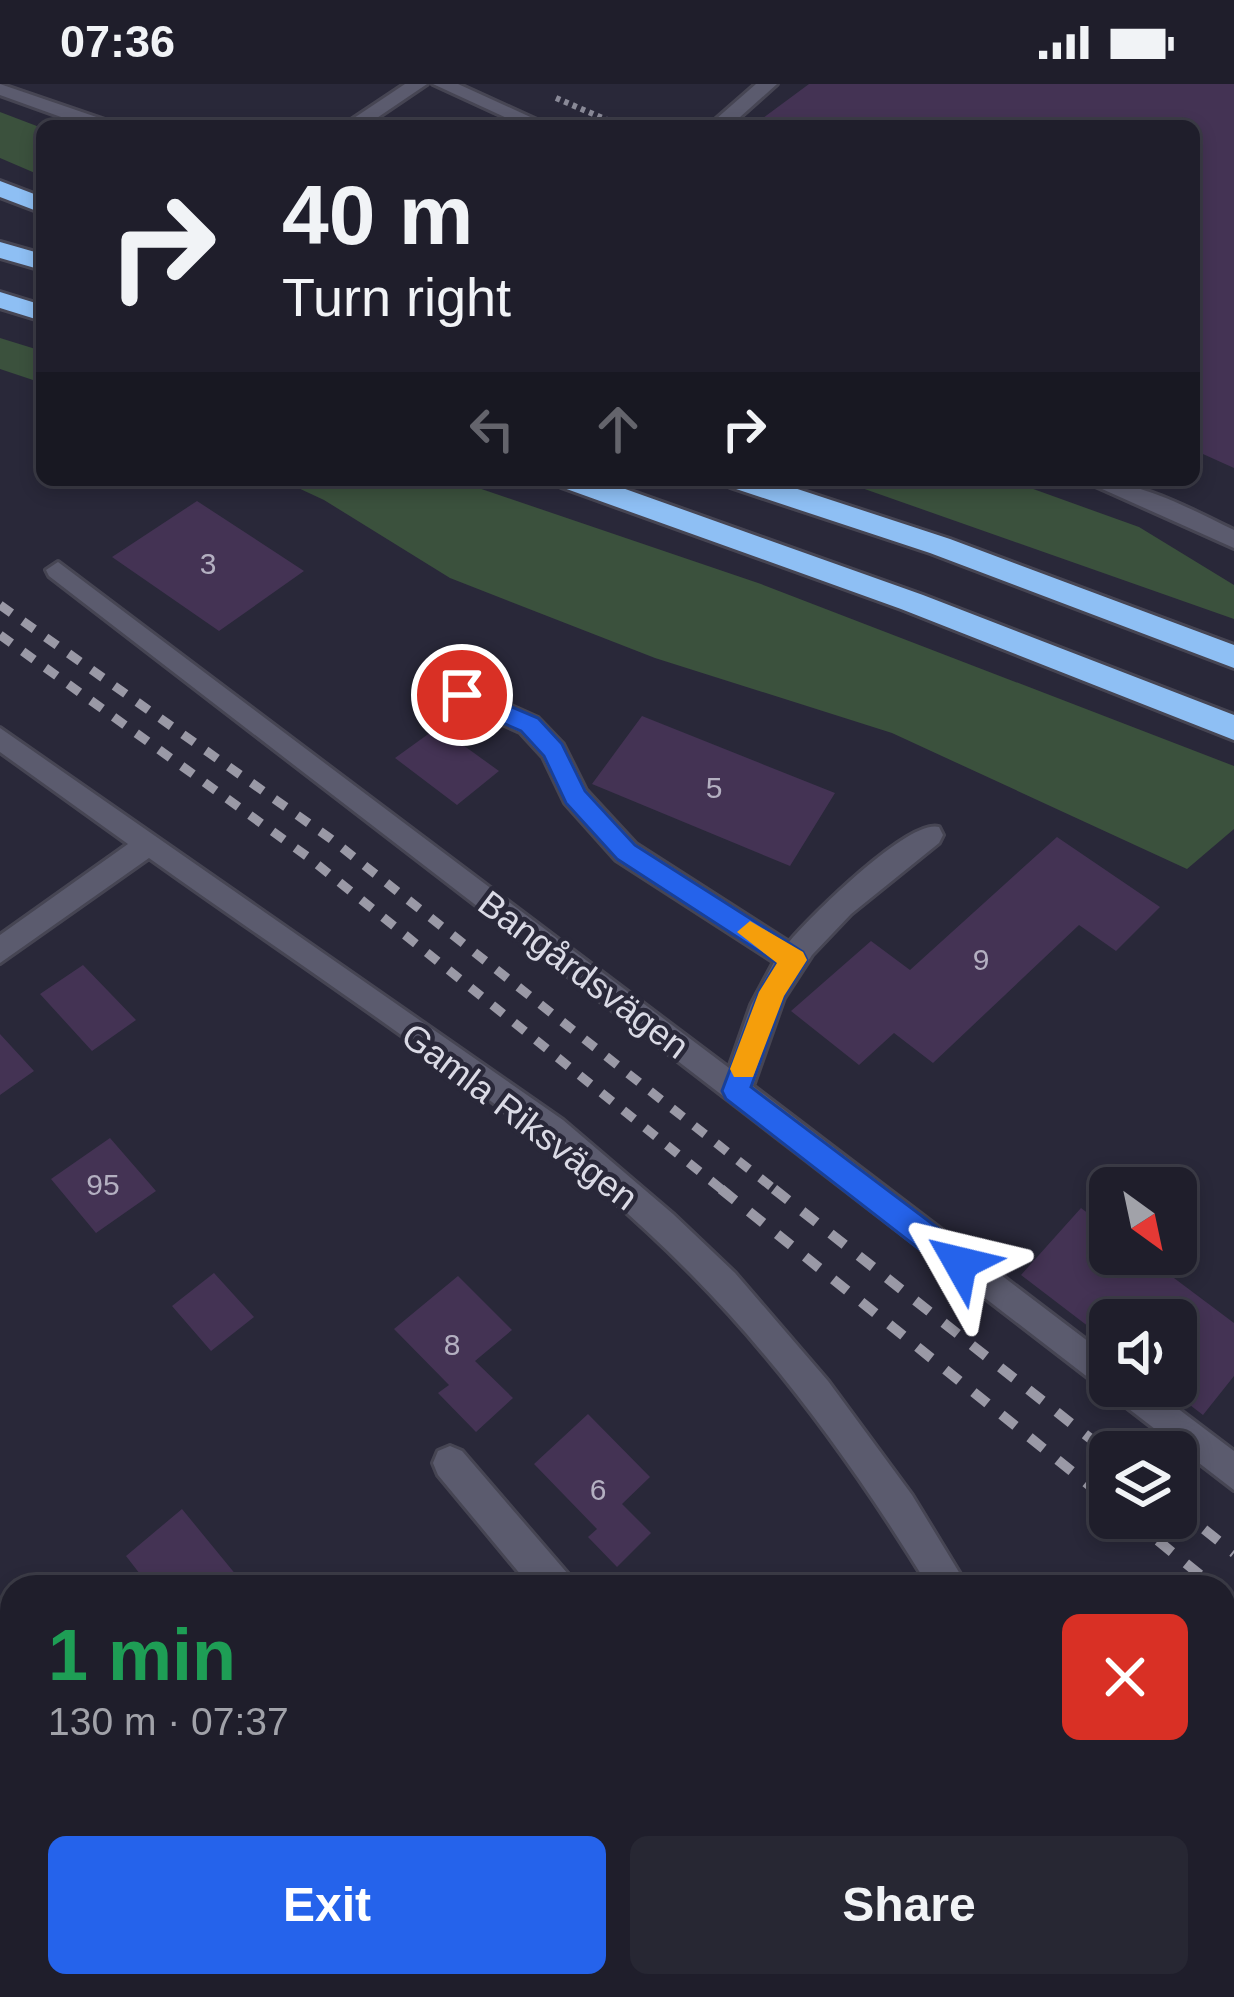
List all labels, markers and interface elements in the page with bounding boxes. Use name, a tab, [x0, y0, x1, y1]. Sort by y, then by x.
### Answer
text: 07:36	[60, 16, 175, 67]
icon: right	[84, 168, 240, 324]
text: 40 m	[282, 168, 473, 262]
text: Turn right	[282, 267, 511, 327]
icon: left	[459, 396, 525, 462]
icon: ahead	[585, 396, 651, 462]
icon: right	[711, 396, 777, 462]
house number: 3	[200, 547, 216, 580]
pin	[411, 644, 513, 746]
icon: arrive	[429, 662, 495, 728]
house number: 5	[706, 771, 722, 804]
street label: Bangårdsvägen	[471, 882, 697, 1067]
house number: 9	[973, 943, 989, 976]
street label: Gamla Riksvägen	[394, 1015, 645, 1218]
north arrow	[1089, 1167, 1197, 1275]
map controls	[1089, 1167, 1197, 1539]
house number: 95	[86, 1168, 120, 1201]
position arrow	[897, 1200, 1023, 1326]
button: sound	[1089, 1299, 1197, 1407]
house number: 8	[444, 1328, 460, 1361]
button: layers	[1089, 1431, 1197, 1539]
house number: 6	[590, 1473, 606, 1506]
button: close	[1062, 1614, 1188, 1740]
text: 1 min	[48, 1615, 236, 1695]
text: 130 m · 07:37	[48, 1700, 289, 1743]
button: Exit	[48, 1836, 606, 1974]
button: Share	[630, 1836, 1188, 1974]

